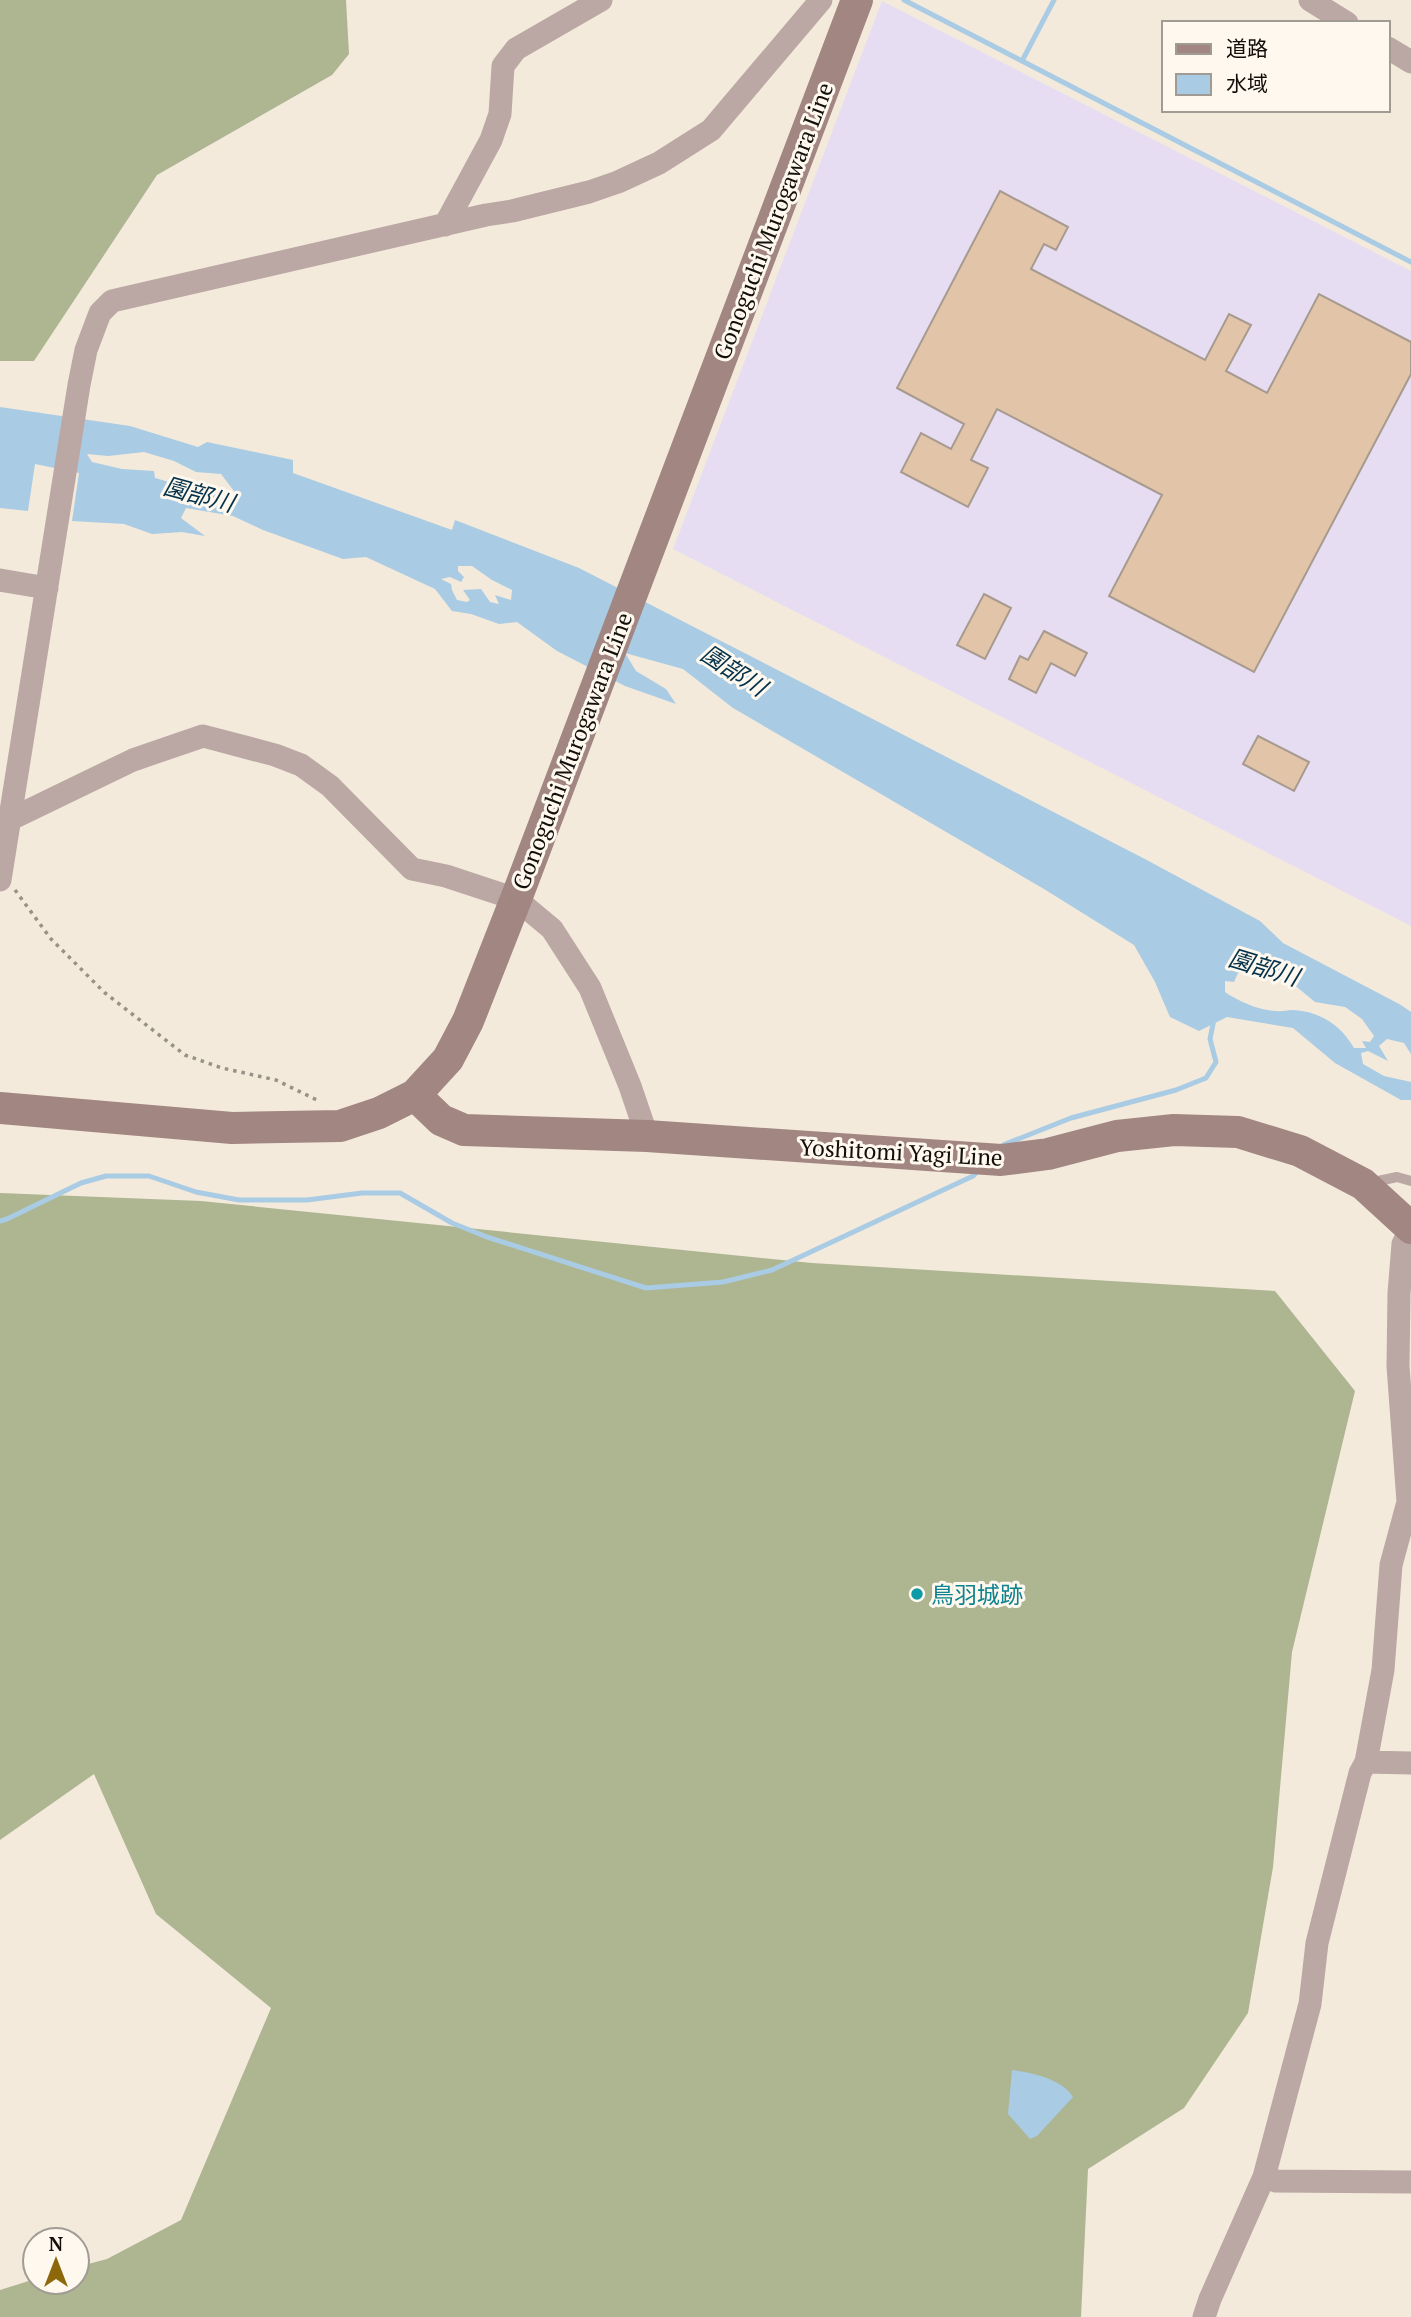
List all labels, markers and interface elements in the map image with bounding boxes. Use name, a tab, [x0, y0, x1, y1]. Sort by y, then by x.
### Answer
legend	[1162, 21, 1390, 112]
text: 道路	[1226, 34, 1268, 62]
text: 水域	[1226, 69, 1268, 97]
street label: Gonoguchi Murogawara Line	[706, 78, 840, 364]
water label: 園部川	[160, 469, 241, 520]
street label: Gonoguchi Murogawara Line	[505, 608, 639, 894]
water label: 園部川	[695, 637, 775, 705]
water label: 園部川	[1225, 941, 1306, 994]
street label: Yoshitomi Yagi Line	[799, 1131, 1003, 1173]
place label: 鳥羽城跡	[931, 1579, 1023, 1610]
marker: 鳥羽城跡	[909, 1586, 925, 1602]
north arrow	[21, 2226, 91, 2296]
text: N	[49, 2231, 64, 2256]

